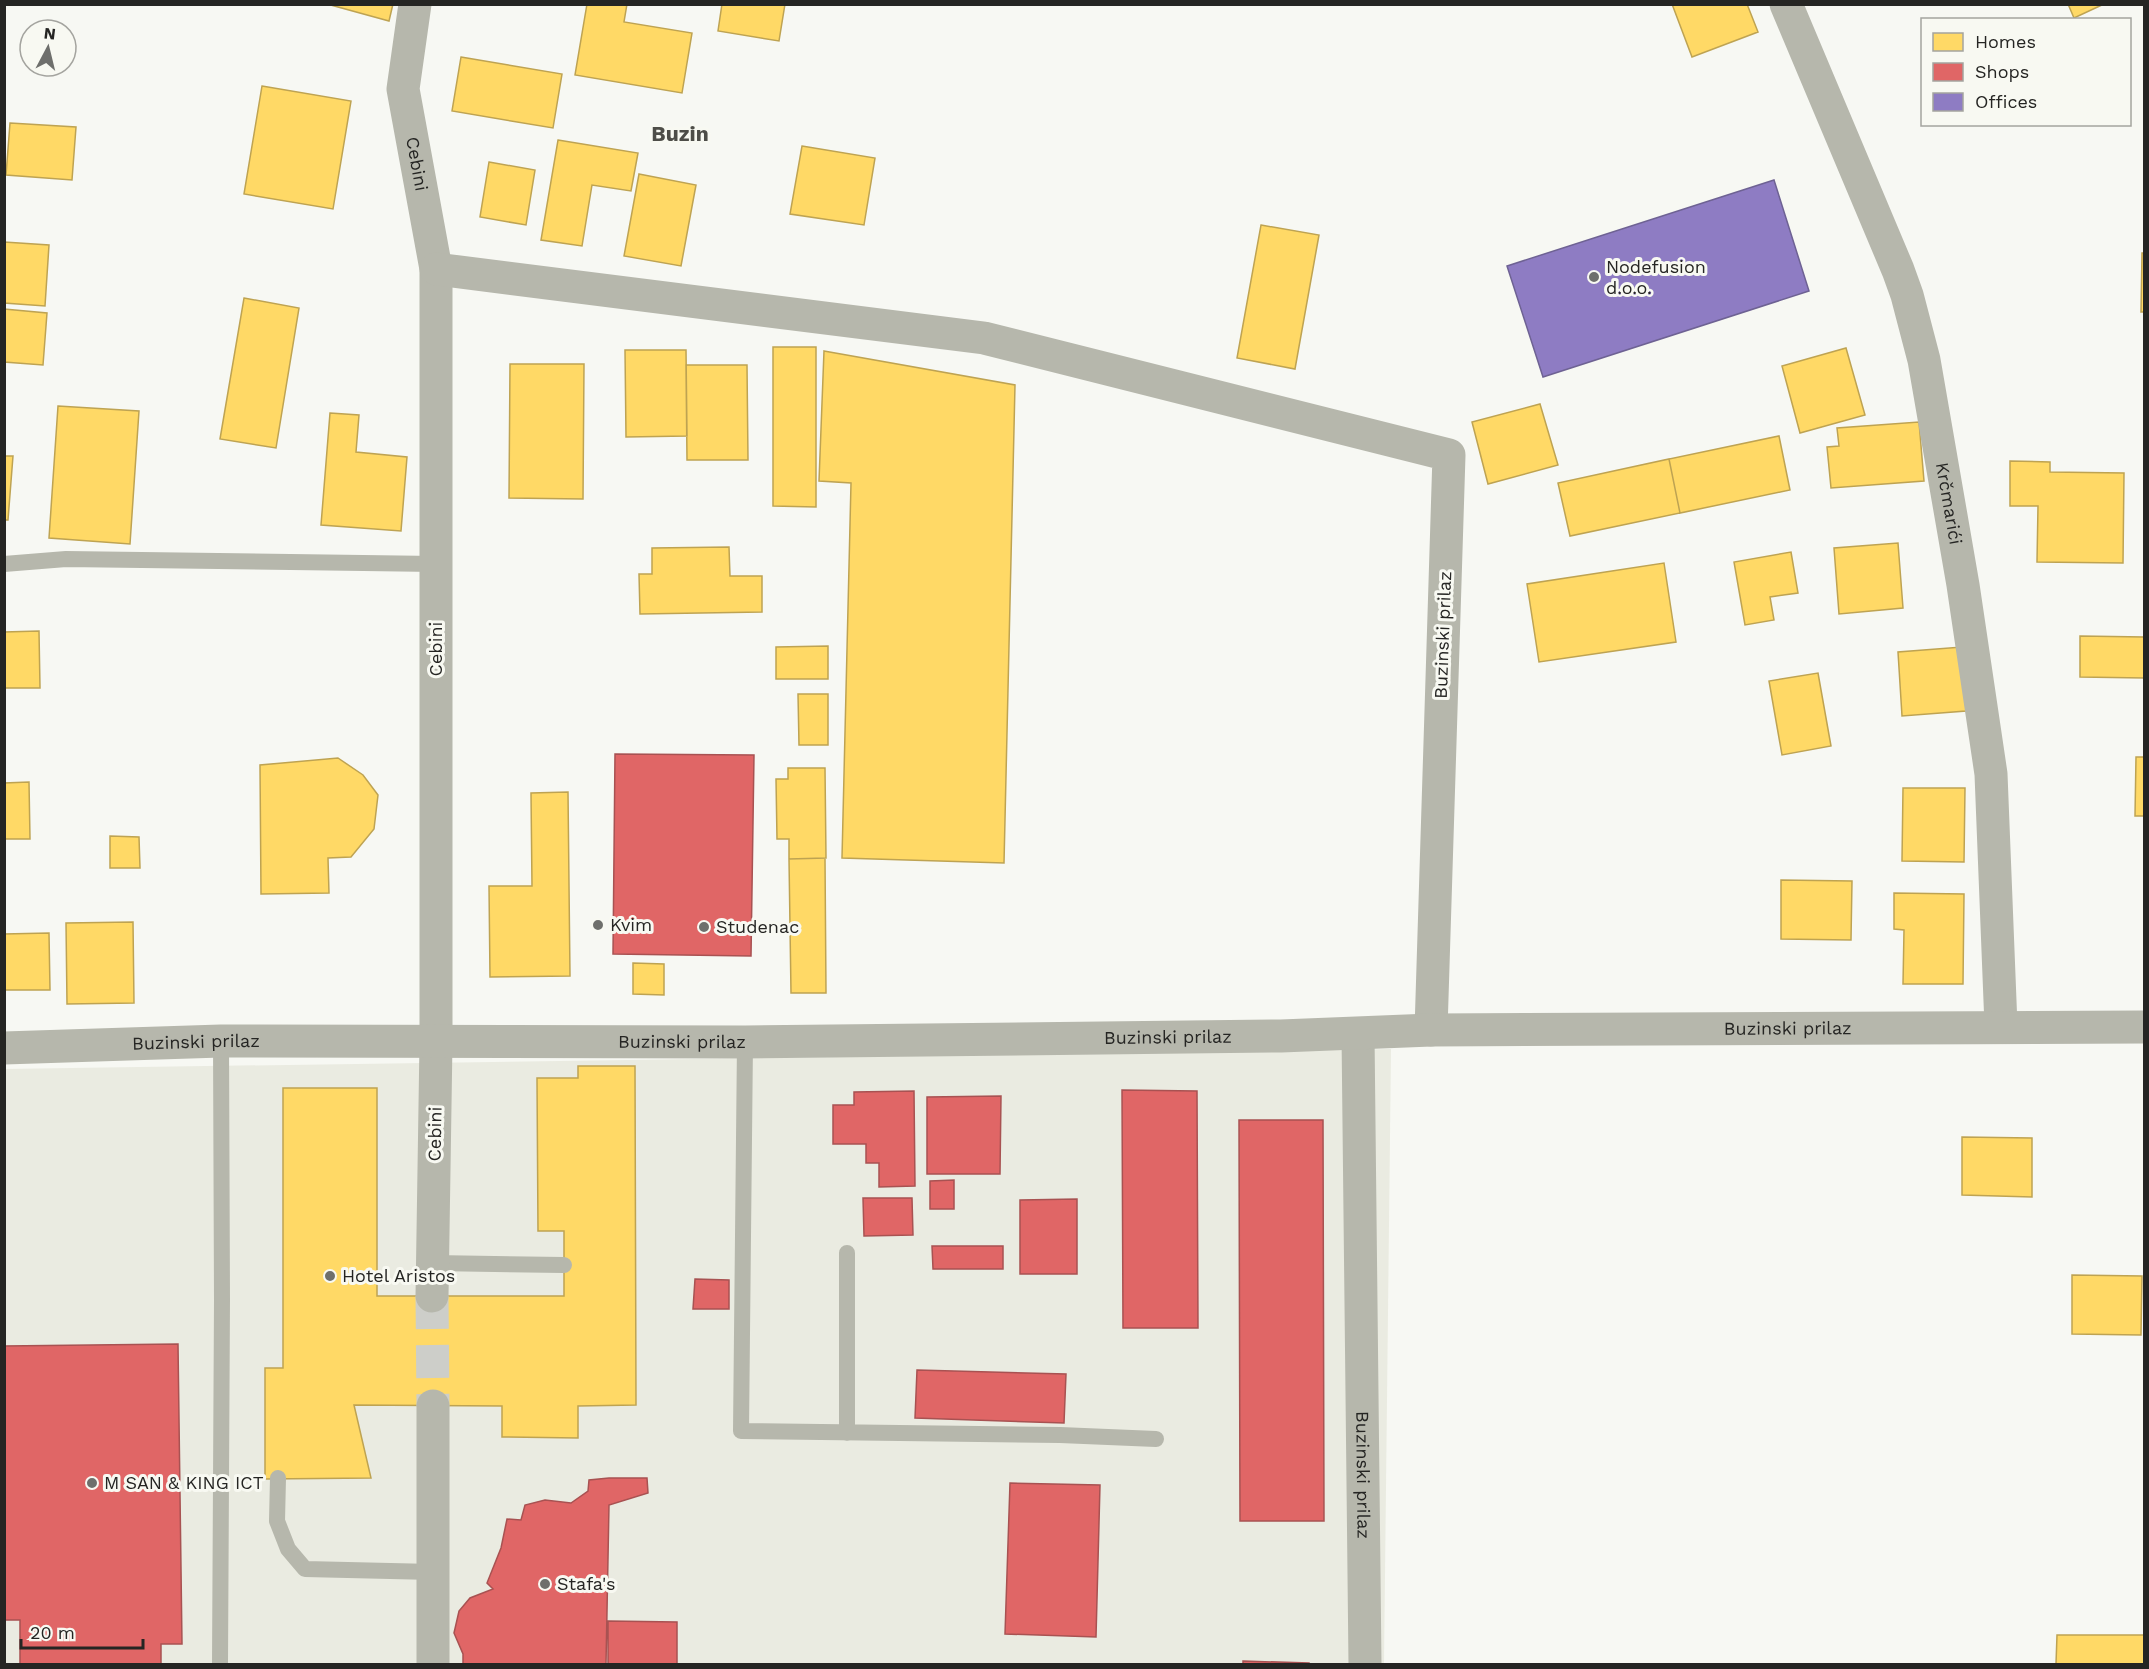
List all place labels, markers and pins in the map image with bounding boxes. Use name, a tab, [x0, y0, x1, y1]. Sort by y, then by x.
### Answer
place label: Nodefusion d.o.o.	[1606, 256, 1706, 298]
marker: Nodefusion d.o.o.	[1587, 270, 1601, 284]
place label: Kvim	[610, 914, 652, 935]
place label: Studenac	[716, 916, 799, 937]
marker: Kvim	[591, 918, 605, 932]
marker: Studenac	[697, 920, 711, 934]
place label: Hotel Aristos	[342, 1265, 455, 1286]
marker: Hotel Aristos	[323, 1269, 337, 1283]
place label: M SAN & KING ICT	[104, 1472, 264, 1493]
marker: M SAN & KING ICT	[85, 1476, 99, 1490]
place label: Stafa's	[557, 1573, 616, 1594]
marker: Stafa's	[538, 1577, 552, 1591]

